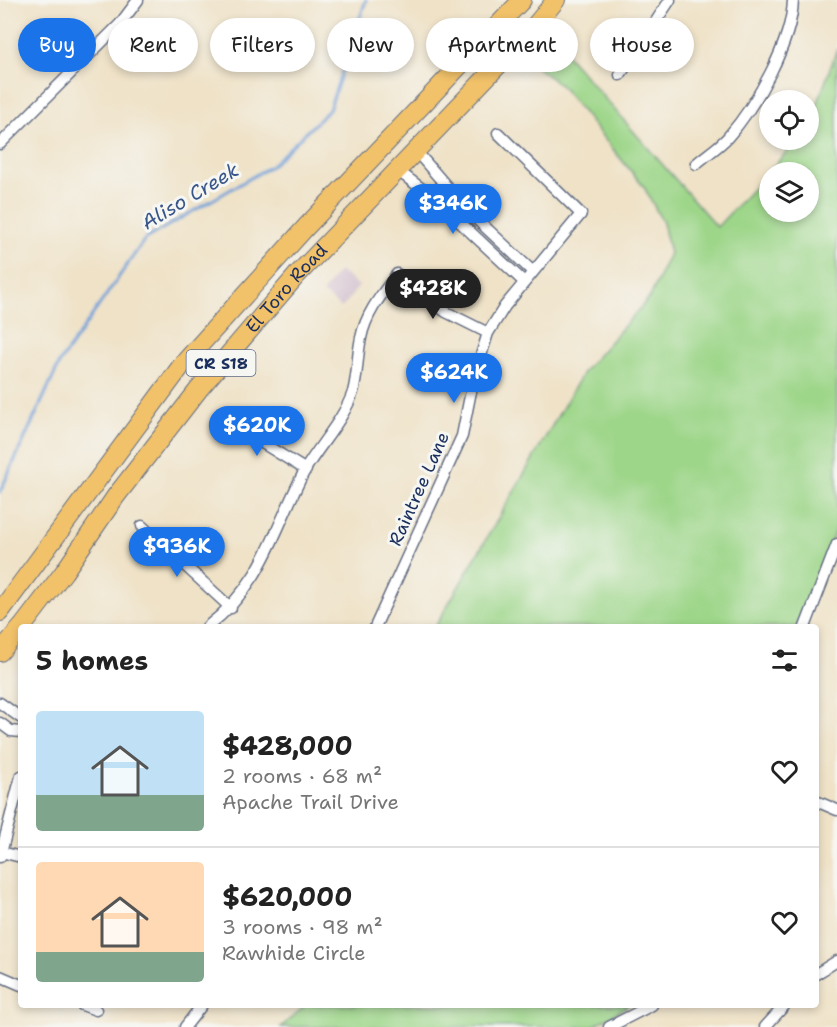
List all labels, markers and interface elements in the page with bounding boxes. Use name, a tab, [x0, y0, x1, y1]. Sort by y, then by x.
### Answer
chip: Buy	[18, 18, 96, 72]
chip: Rent	[108, 18, 198, 72]
chip: Filters	[210, 18, 315, 72]
chip: New	[327, 18, 414, 72]
chip: Apartment	[426, 18, 578, 72]
chip: House	[590, 18, 694, 72]
map controls	[759, 90, 819, 222]
button: locate	[759, 90, 819, 150]
water label: Aliso Creek	[136, 156, 244, 235]
button: layers	[759, 162, 819, 222]
pin: $346K	[411, 184, 495, 235]
text: $346K	[419, 190, 487, 216]
street label: El Toro Road	[240, 239, 333, 338]
pin: $428K	[391, 269, 475, 320]
text: $428K	[399, 275, 467, 301]
road number: CR S18	[186, 350, 256, 376]
pin: $624K	[412, 353, 496, 404]
text: $624K	[420, 359, 488, 385]
pin: $620K	[215, 406, 299, 457]
text: $620K	[223, 412, 291, 438]
street label: Raintree Lane	[383, 428, 455, 550]
pin: $936K	[135, 527, 219, 578]
text: $936K	[143, 533, 211, 559]
text: 5 homes	[36, 643, 148, 678]
icon: filters	[768, 644, 801, 677]
text: $428,000	[222, 728, 353, 763]
icon: home	[84, 735, 156, 807]
icon: heart	[768, 755, 801, 788]
text: 2 rooms · 68 m²	[222, 763, 382, 789]
text: Apache Trail Drive	[222, 789, 399, 815]
text: $620,000	[222, 879, 352, 914]
icon: home	[84, 886, 156, 958]
icon: heart	[768, 906, 801, 939]
text: 3 rooms · 98 m²	[222, 914, 383, 940]
text: Rawhide Circle	[222, 940, 366, 966]

